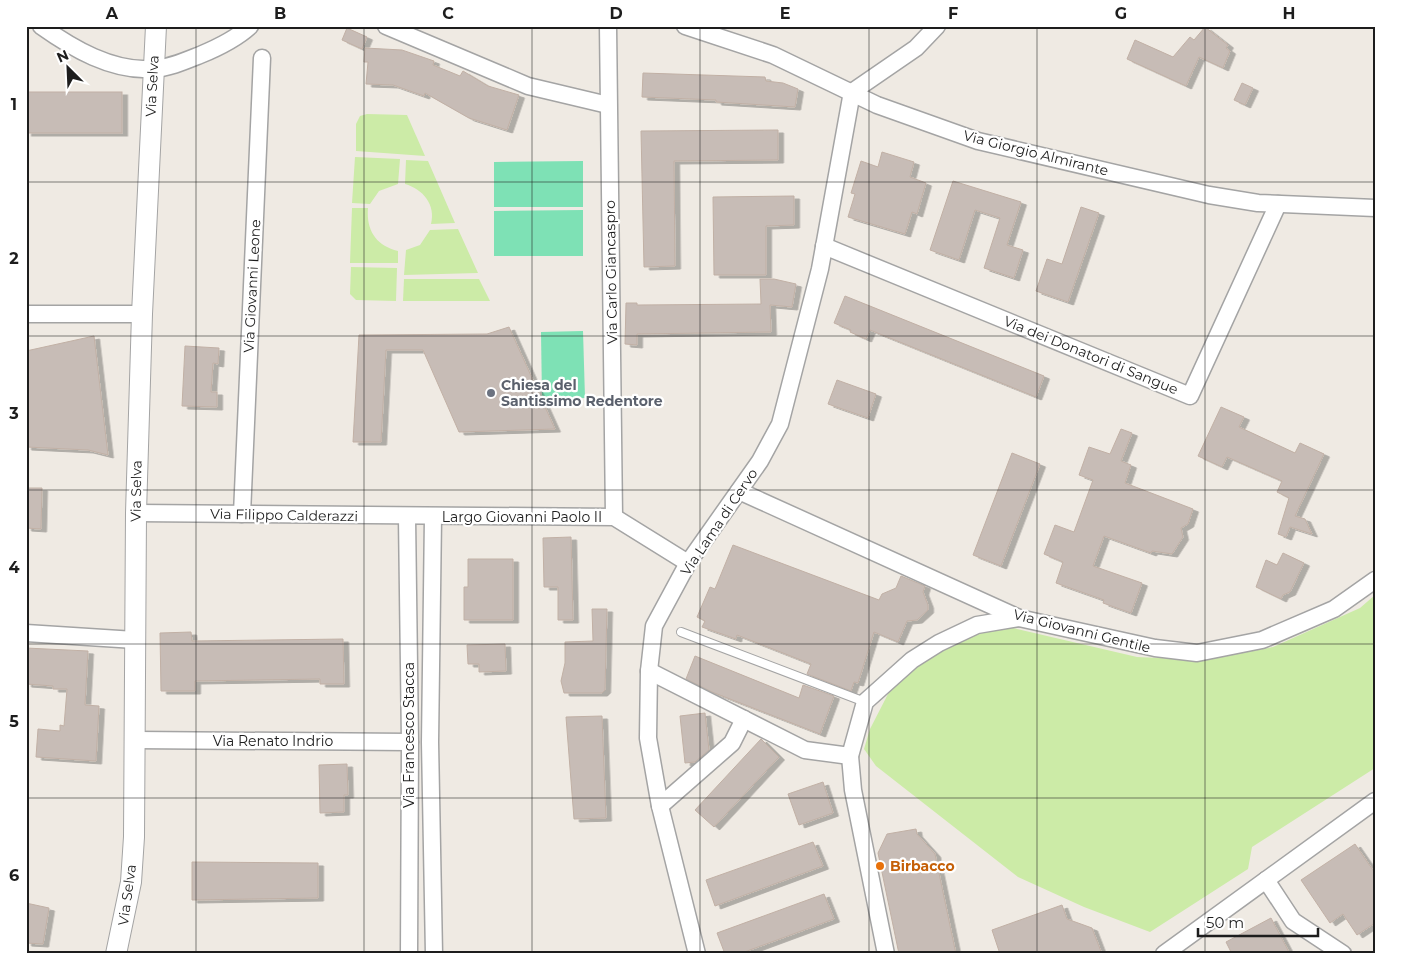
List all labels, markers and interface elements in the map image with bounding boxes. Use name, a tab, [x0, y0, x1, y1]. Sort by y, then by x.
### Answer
text: A	[105, 4, 119, 23]
text: B	[274, 4, 286, 23]
text: C	[442, 4, 454, 23]
text: D	[609, 4, 623, 23]
text: E	[780, 4, 790, 23]
text: F	[948, 4, 958, 23]
text: G	[1115, 4, 1127, 23]
text: H	[1283, 4, 1295, 23]
north arrow	[42, 42, 92, 92]
text: N	[54, 46, 72, 67]
street label: Via Selva	[141, 55, 163, 117]
text: 1	[11, 95, 17, 114]
street label: Via Giorgio Almirante	[962, 126, 1110, 180]
street label: Via Carlo Giancaspro	[601, 200, 621, 344]
street label: Via Giovanni Leone	[240, 219, 264, 353]
text: 2	[9, 249, 19, 268]
street label: Via dei Donatori di Sangue	[1001, 312, 1181, 398]
place label: Chiesa del Santissimo Redentore	[501, 376, 663, 410]
marker: Chiesa del Santissimo Redentore	[485, 387, 497, 399]
text: 3	[8, 404, 19, 423]
street label: Via Selva	[126, 460, 146, 522]
street label: Via Lama di Cervo	[676, 465, 762, 579]
street label: Via Filippo Calderazzi	[210, 505, 358, 525]
street label: Largo Giovanni Paolo II	[442, 508, 602, 526]
text: 4	[8, 558, 20, 577]
street label: Via Giovanni Gentile	[1012, 605, 1152, 657]
street label: Via Francesco Stacca	[400, 662, 418, 808]
text: 5	[9, 712, 19, 731]
street label: Via Renato Indrio	[213, 732, 334, 750]
place label: Birbacco	[890, 857, 955, 875]
marker: Birbacco	[874, 860, 886, 872]
street label: Via Selva	[114, 863, 140, 927]
text: 6	[9, 866, 19, 885]
scale bar	[1198, 905, 1318, 937]
text: 50 m	[1206, 913, 1244, 932]

